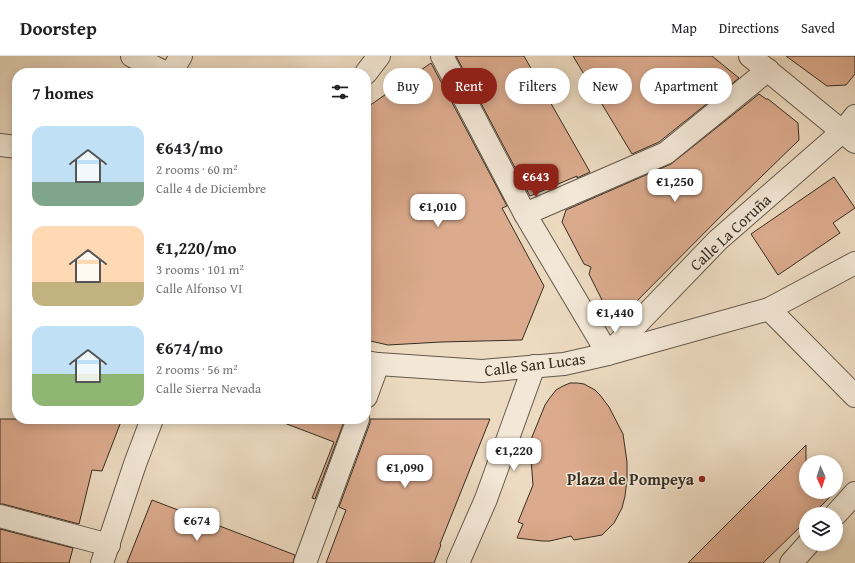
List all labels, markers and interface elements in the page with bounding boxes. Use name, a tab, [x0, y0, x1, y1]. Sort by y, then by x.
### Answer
text: Doorstep	[20, 14, 97, 42]
text: Map	[671, 18, 697, 38]
text: Directions	[719, 18, 779, 38]
text: Saved	[801, 18, 835, 38]
chip: Buy	[383, 68, 433, 104]
chip: Rent	[441, 68, 497, 104]
chip: Filters	[505, 68, 570, 104]
chip: New	[578, 68, 632, 104]
chip: Apartment	[640, 68, 732, 104]
text: 7 homes	[32, 80, 94, 105]
icon: filters	[329, 81, 351, 103]
text: €643/mo	[156, 135, 223, 160]
icon: home	[64, 142, 112, 190]
text: 2 rooms · 60 m²	[156, 160, 238, 179]
pin: €643	[512, 164, 560, 198]
text: €643	[523, 167, 549, 186]
pin: €1,250	[642, 169, 708, 203]
text: €1,250	[656, 172, 694, 191]
text: Calle 4 de Diciembre	[156, 179, 266, 198]
street label: Calle La Coruña	[684, 188, 776, 276]
pin: €1,010	[405, 194, 471, 228]
text: €1,010	[419, 197, 457, 216]
text: €1,220/mo	[156, 235, 237, 260]
icon: home	[64, 242, 112, 290]
text: 3 rooms · 101 m²	[156, 260, 244, 279]
text: Calle Alfonso VI	[156, 279, 242, 298]
pin: €1,440	[582, 300, 648, 334]
text: €1,440	[596, 303, 634, 322]
text: €674/mo	[156, 335, 223, 360]
icon: home	[64, 342, 112, 390]
street label: Calle San Lucas	[483, 346, 587, 382]
text: 2 rooms · 56 m²	[156, 360, 238, 379]
text: Calle Sierra Nevada	[156, 379, 261, 398]
pin: €1,220	[481, 438, 547, 472]
text: €1,220	[495, 441, 533, 460]
pin: €1,090	[372, 455, 438, 489]
north arrow	[799, 455, 843, 499]
map controls	[799, 455, 843, 551]
text: €1,090	[386, 458, 424, 477]
place label: Plaza de Pompeya	[567, 467, 695, 491]
marker: Plaza de Pompeya	[697, 474, 707, 484]
button: layers	[799, 507, 843, 551]
pin: €674	[173, 508, 221, 542]
text: €674	[184, 511, 210, 530]

